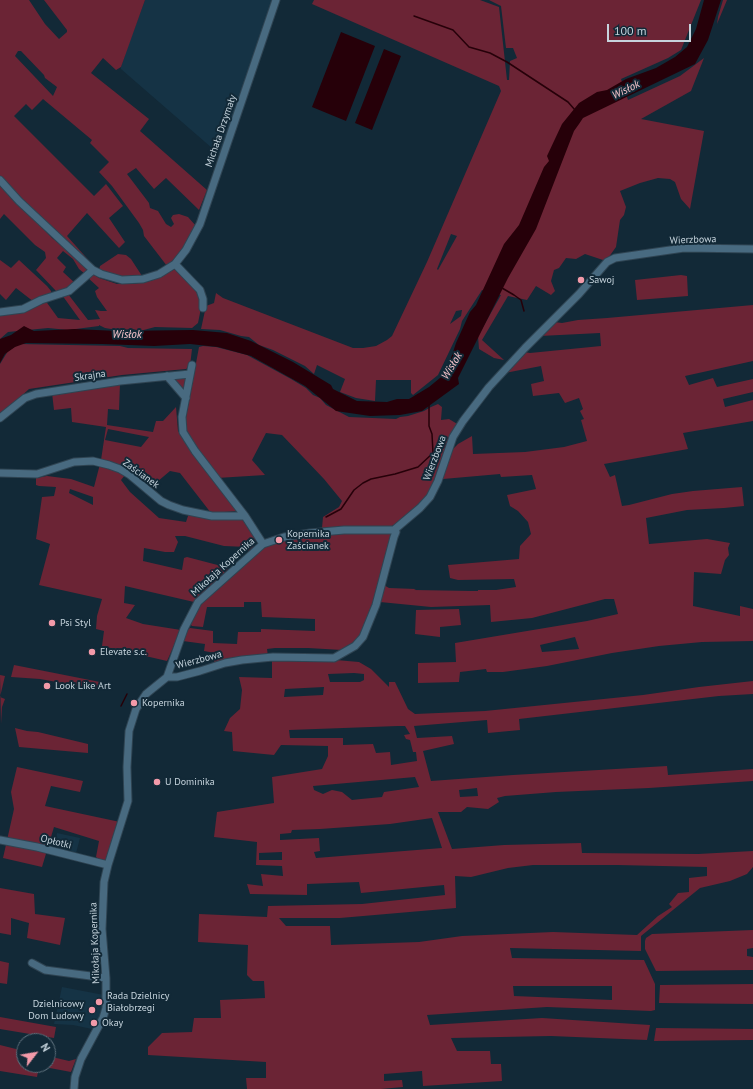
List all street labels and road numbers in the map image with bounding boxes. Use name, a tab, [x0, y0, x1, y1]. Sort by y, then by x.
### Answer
street label: Michała Drzymały	[203, 93, 239, 169]
street label: Wierzbowa	[669, 233, 717, 247]
street label: Skrajna	[74, 368, 106, 384]
street label: Wierzbowa	[421, 434, 449, 482]
street label: Zaścianek	[121, 457, 161, 491]
street label: Mikołaja Kopernika	[189, 535, 257, 599]
street label: Wierzbowa	[175, 648, 223, 672]
street label: Opłotki	[39, 832, 73, 852]
street label: Mikołaja Kopernika	[88, 902, 102, 984]

